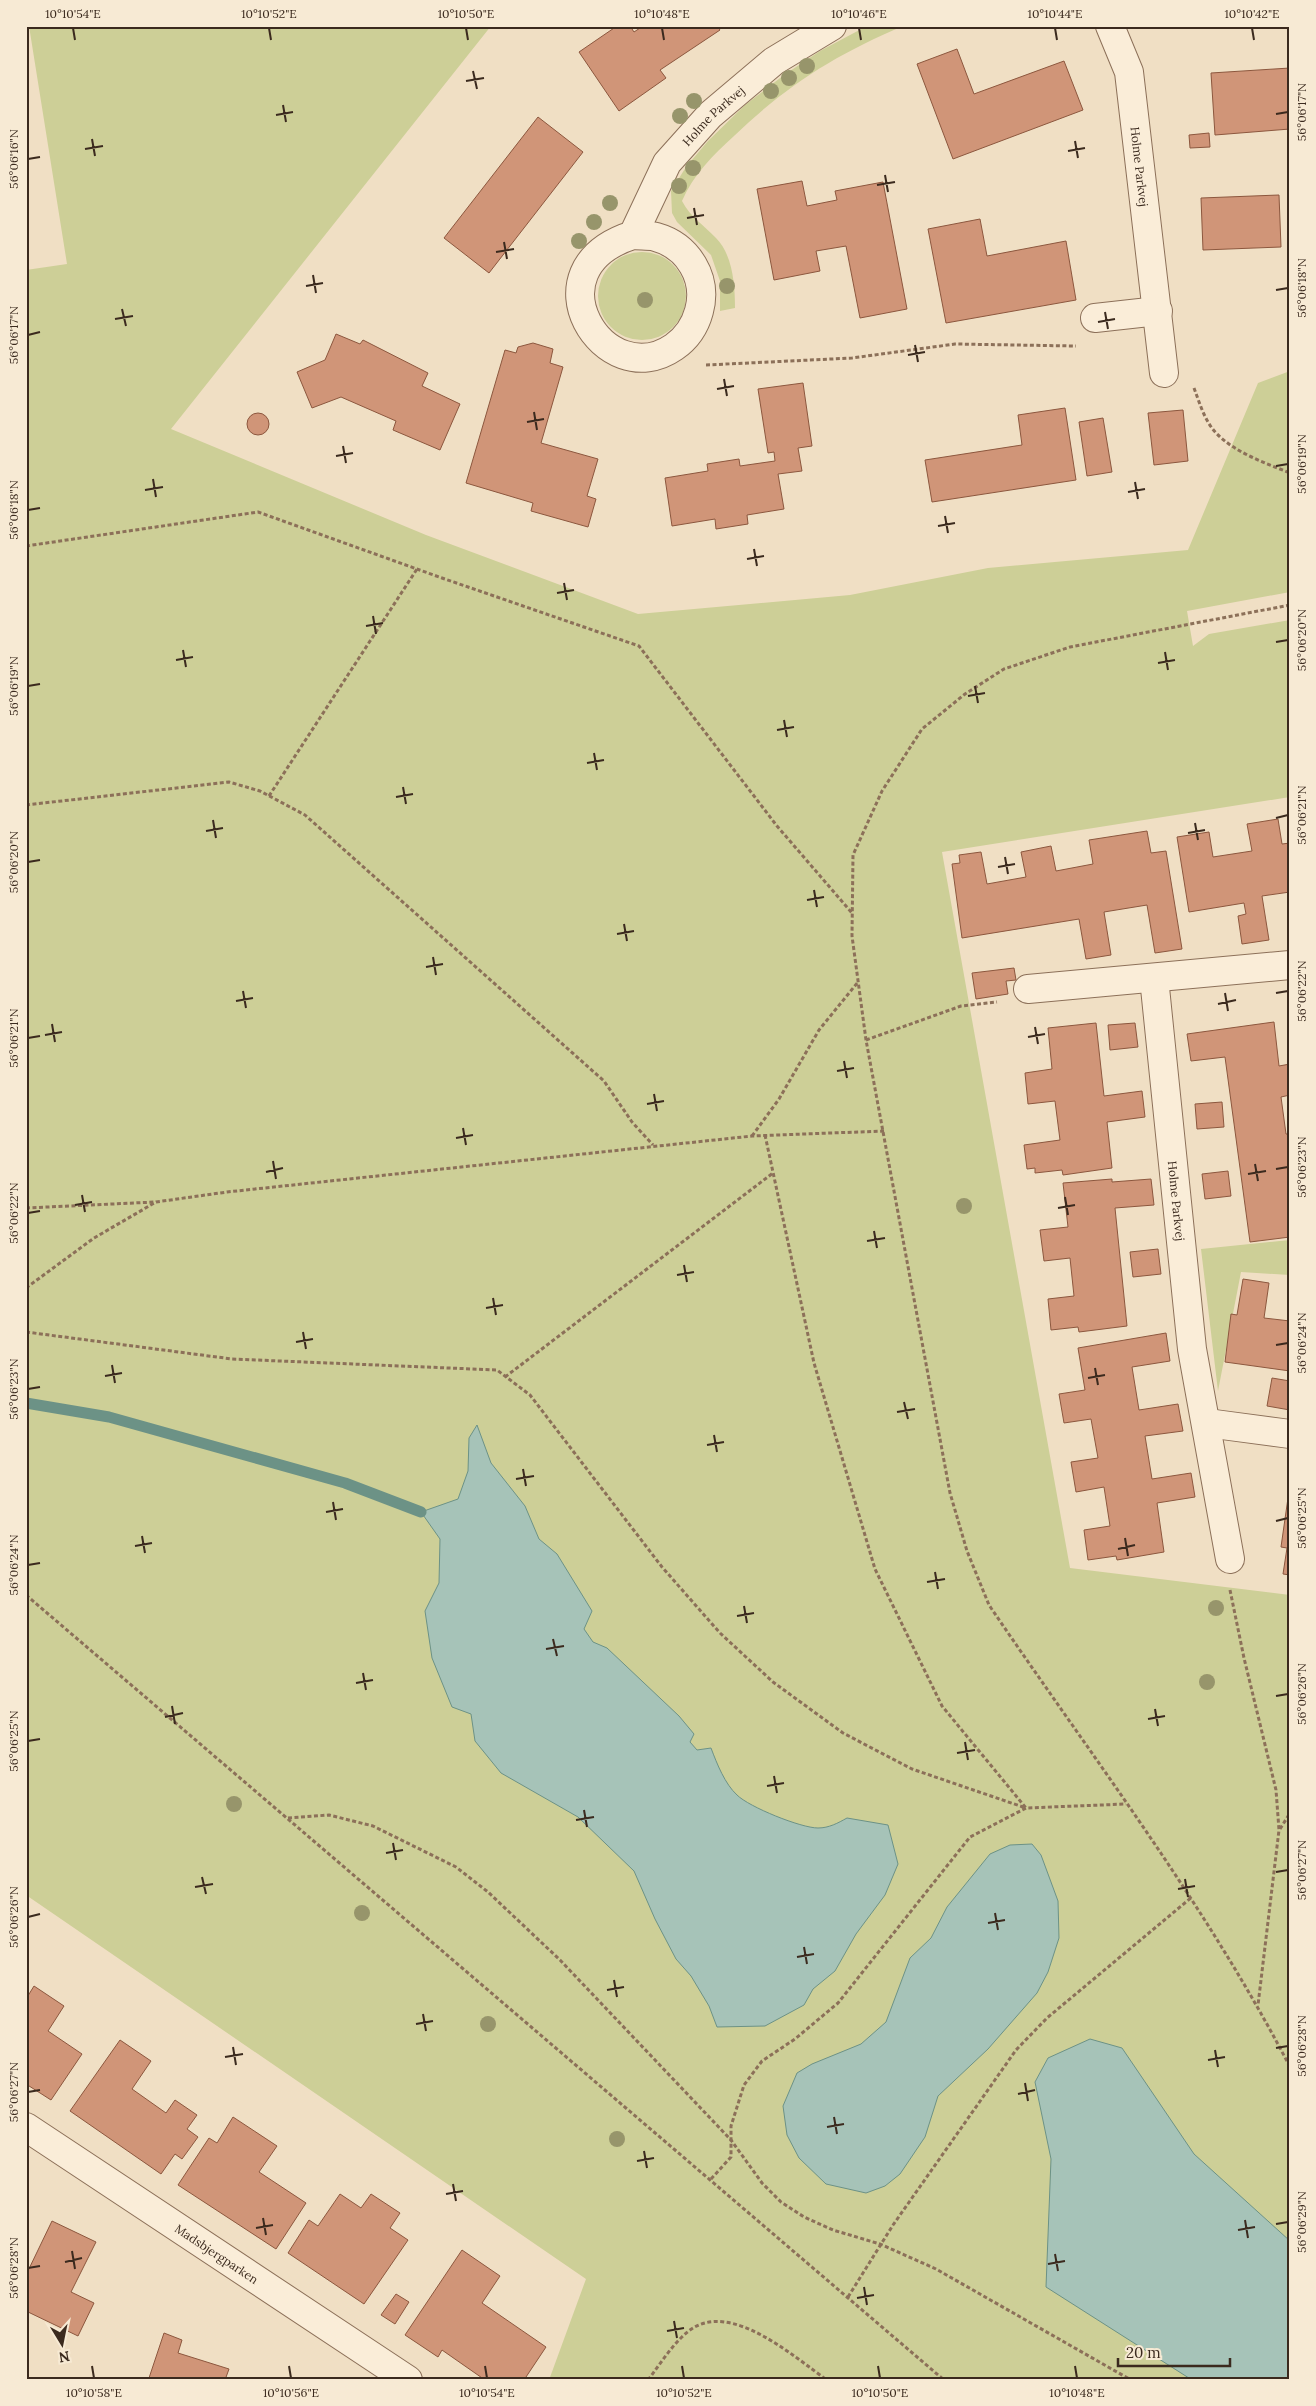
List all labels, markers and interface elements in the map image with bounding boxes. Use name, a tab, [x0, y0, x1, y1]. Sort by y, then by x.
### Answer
text: 10°10'54"E	[45, 6, 101, 21]
text: 10°10'52"E	[241, 6, 297, 21]
text: 10°10'50"E	[438, 6, 494, 21]
text: 10°10'48"E	[634, 6, 690, 21]
text: 10°10'46"E	[831, 6, 887, 21]
text: 10°10'44"E	[1028, 6, 1082, 21]
text: 10°10'42"E	[1224, 6, 1280, 21]
street label: Holme Parkvej	[679, 82, 747, 149]
text: 56°06'17"N	[1294, 83, 1309, 141]
street label: Holme Parkvej	[1128, 126, 1152, 207]
text: 56°06'16"N	[6, 129, 21, 189]
text: 56°06'18"N	[1294, 258, 1309, 318]
text: 56°06'17"N	[6, 306, 21, 364]
text: 56°06'19"N	[1294, 434, 1309, 494]
text: 56°06'18"N	[6, 480, 21, 540]
text: 56°06'20"N	[1294, 609, 1309, 671]
text: 56°06'19"N	[6, 656, 21, 716]
text: 56°06'21"N	[1294, 785, 1309, 845]
text: 56°06'20"N	[6, 831, 21, 893]
text: 56°06'22"N	[1294, 960, 1309, 1022]
text: 56°06'21"N	[6, 1008, 21, 1068]
text: 56°06'23"N	[1294, 1136, 1309, 1198]
street label: Holme Parkvej	[1165, 1160, 1188, 1242]
text: 56°06'22"N	[6, 1182, 21, 1244]
text: 56°06'24"N	[1294, 1312, 1309, 1374]
text: 56°06'23"N	[6, 1358, 21, 1420]
text: 56°06'25"N	[1294, 1487, 1309, 1549]
text: 56°06'24"N	[6, 1534, 21, 1596]
text: 56°06'26"N	[1294, 1663, 1309, 1725]
text: 56°06'25"N	[6, 1710, 21, 1772]
text: 56°06'27"N	[1294, 1840, 1309, 1900]
text: 56°06'26"N	[6, 1886, 21, 1948]
text: 56°06'28"N	[1294, 2015, 1309, 2077]
text: 56°06'27"N	[6, 2062, 21, 2122]
text: 56°06'29"N	[1294, 2191, 1309, 2253]
street label: Madsbjergparken	[172, 2220, 262, 2287]
text: 56°06'28"N	[6, 2237, 21, 2299]
north arrow	[38, 2318, 88, 2368]
scale bar	[1118, 2336, 1231, 2368]
text: 20 m	[1126, 2343, 1161, 2362]
text: N	[57, 2347, 71, 2367]
text: 10°10'58"E	[66, 2385, 122, 2400]
text: 10°10'56"E	[263, 2385, 319, 2400]
text: 10°10'54"E	[459, 2385, 515, 2400]
text: 10°10'52"E	[656, 2385, 712, 2400]
text: 10°10'50"E	[852, 2385, 908, 2400]
text: 10°10'48"E	[1049, 2385, 1105, 2400]

